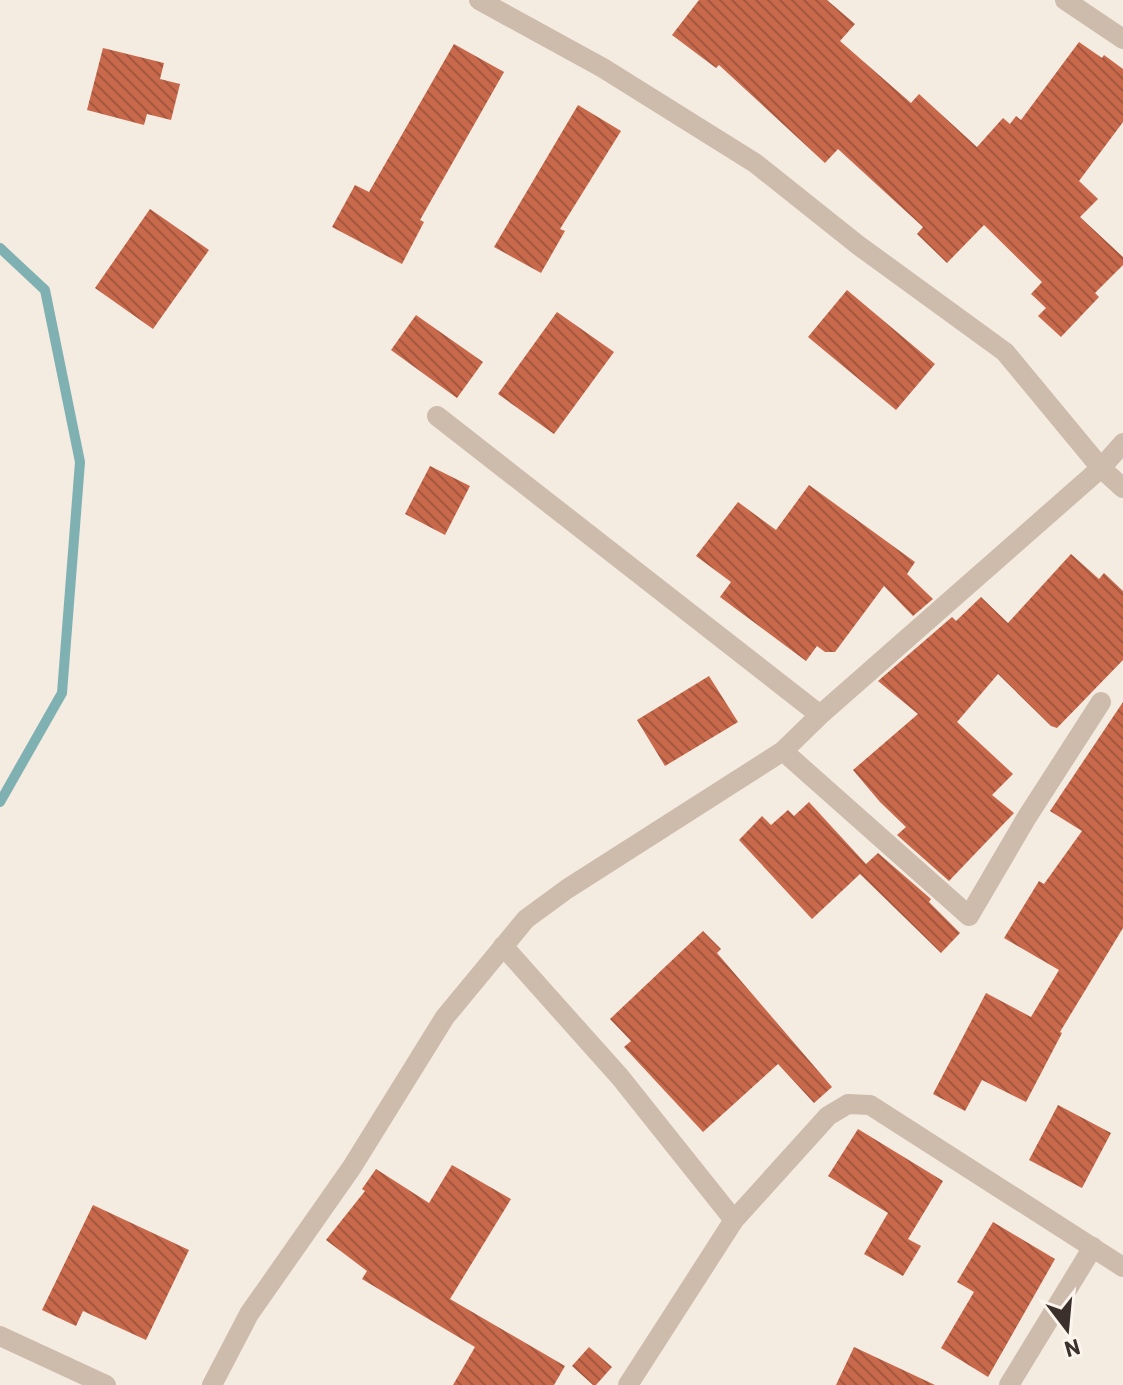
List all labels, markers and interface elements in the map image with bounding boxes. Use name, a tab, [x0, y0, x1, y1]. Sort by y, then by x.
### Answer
north arrow	[1027, 1289, 1107, 1369]
text: N	[1062, 1335, 1083, 1364]

